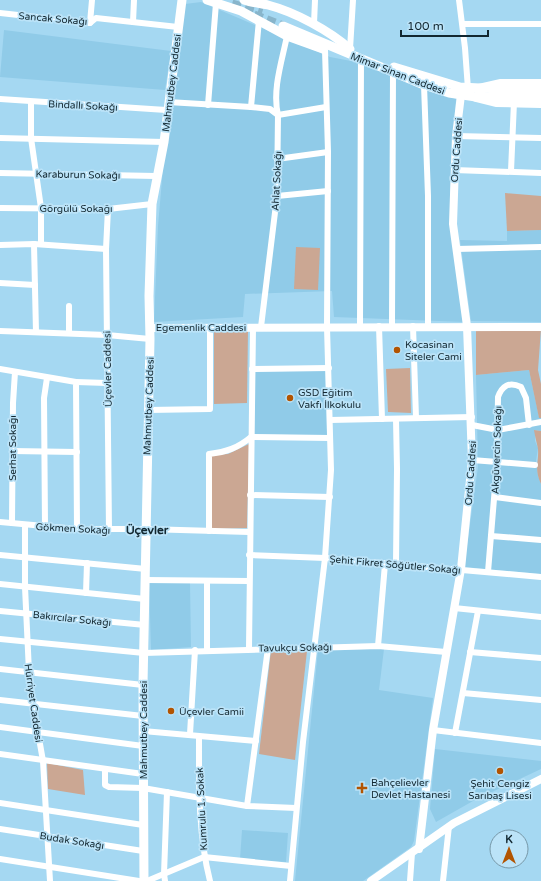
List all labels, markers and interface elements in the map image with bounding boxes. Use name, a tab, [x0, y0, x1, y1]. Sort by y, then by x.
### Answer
street label: Sancak Sokağı	[18, 10, 88, 28]
scale bar	[401, 12, 488, 38]
text: 100 m	[407, 19, 444, 33]
street label: Mahmutbey Caddesi	[160, 34, 184, 133]
street label: Mimar Sinan Caddesi	[349, 50, 447, 98]
street label: Bindallı Sokağı	[48, 98, 118, 114]
street label: Ordu Caddesi	[449, 117, 465, 183]
street label: Ahlat Sokağı	[269, 151, 285, 211]
street label: Karaburun Sokağı	[35, 168, 120, 182]
street label: Görgülü Sokağı	[40, 203, 112, 215]
street label: Egemenlik Caddesi	[156, 322, 246, 334]
street label: Üçevler Caddesi	[101, 331, 115, 407]
place label: Kocasinan Siteler Cami	[405, 339, 462, 363]
marker: Kocasinan Siteler Cami	[392, 345, 402, 355]
street label: Mahmutbey Caddesi	[141, 357, 157, 455]
place label: GSD Eğitim Vakfı İlkokulu	[298, 387, 361, 411]
marker: GSD Eğitim Vakfı İlkokulu	[285, 393, 295, 403]
street label: Akgüvercin Sokağı	[489, 406, 505, 494]
street label: Serhat Sokağı	[7, 415, 19, 481]
street label: Ordu Caddesi	[463, 440, 479, 506]
street label: Gökmen Sokağı	[35, 521, 111, 537]
district label: Üçevler	[126, 523, 169, 538]
street label: Şehit Fikret Söğütler Sokağı	[329, 553, 461, 577]
street label: Bakırcılar Sokağı	[32, 609, 112, 629]
street label: Tavukçu Sokağı	[258, 641, 332, 655]
street label: Hürriyet Caddesi	[22, 663, 44, 743]
street label: Mahmutbey Caddesi	[138, 681, 150, 779]
marker: Üçevler Camii	[166, 706, 176, 716]
place label: Üçevler Camii	[179, 706, 244, 718]
marker: Şehit Cengiz Sarıbaş Lisesi	[495, 766, 505, 776]
street label: Kumrulu 1. Sokak	[194, 767, 210, 851]
place label: Bahçelievler Devlet Hastanesi	[371, 777, 450, 801]
place label: Şehit Cengiz Sarıbaş Lisesi	[468, 778, 532, 802]
marker: Bahçelievler Devlet Hastanesi	[356, 782, 368, 794]
north arrow	[489, 829, 529, 869]
street label: Budak Sokağı	[39, 830, 105, 852]
text: K	[505, 833, 513, 846]

